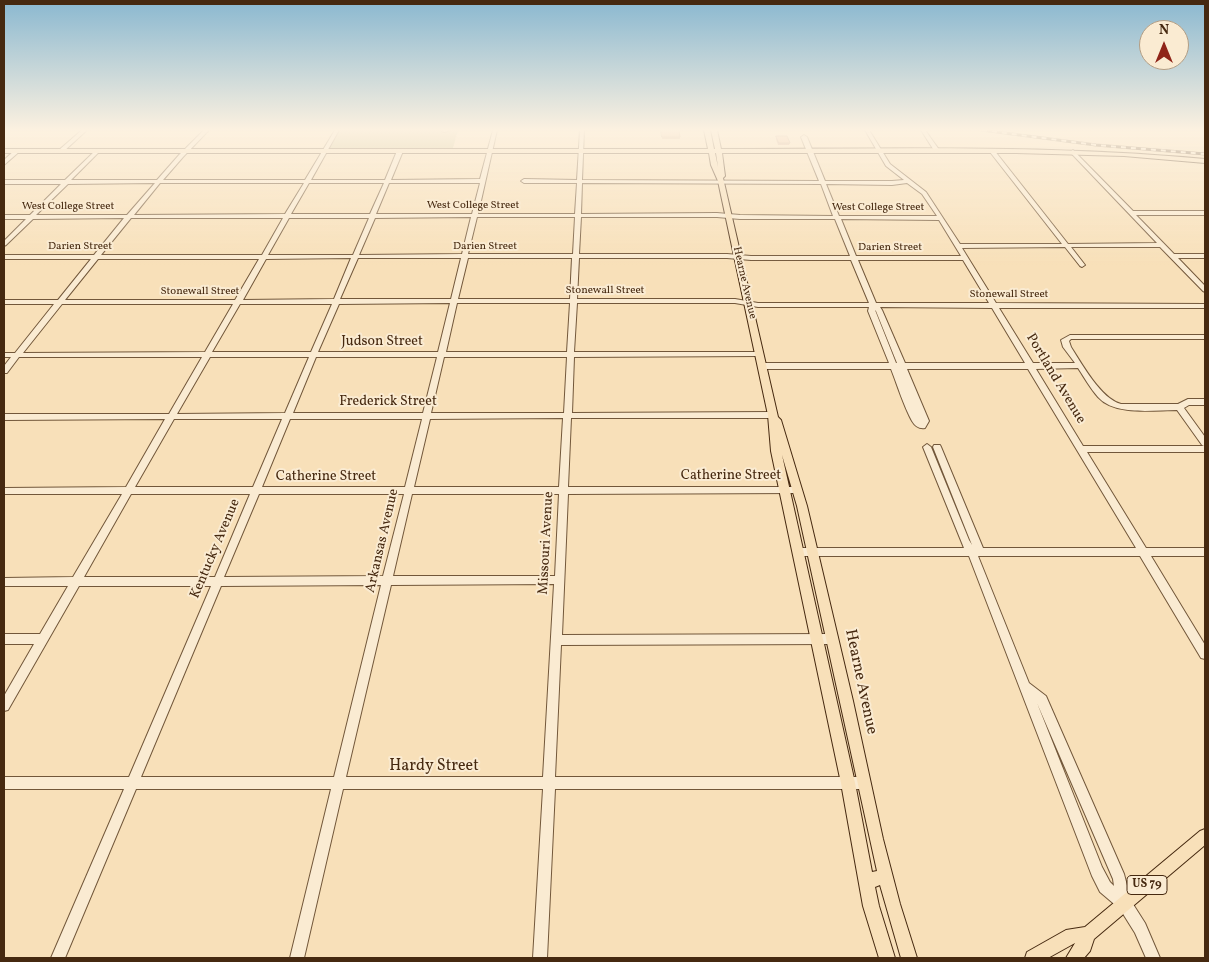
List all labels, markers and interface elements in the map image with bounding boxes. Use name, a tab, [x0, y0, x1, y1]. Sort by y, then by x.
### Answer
north arrow	[1139, 20, 1189, 70]
text: N	[1159, 21, 1169, 40]
street label: West College Street	[427, 199, 519, 213]
street label: West College Street	[22, 200, 114, 214]
street label: West College Street	[832, 201, 924, 215]
street label: Darien Street	[48, 240, 112, 254]
street label: Darien Street	[453, 240, 517, 254]
street label: Darien Street	[858, 241, 922, 255]
street label: Hearne Avenue	[729, 246, 759, 320]
street label: Stonewall Street	[566, 284, 644, 298]
street label: Stonewall Street	[161, 285, 239, 299]
street label: Stonewall Street	[970, 288, 1048, 302]
street label: Portland Avenue	[1022, 331, 1088, 427]
street label: Judson Street	[341, 334, 423, 350]
street label: Frederick Street	[339, 394, 437, 410]
street label: Catherine Street	[681, 468, 781, 484]
street label: Catherine Street	[276, 469, 376, 485]
street label: Arkansas Avenue	[363, 487, 403, 595]
street label: Missouri Avenue	[536, 491, 558, 595]
street label: Kentucky Avenue	[187, 497, 245, 601]
street label: Hearne Avenue	[839, 628, 881, 736]
street label: Hardy Street	[389, 757, 479, 777]
road number: US 79	[1127, 876, 1167, 894]

